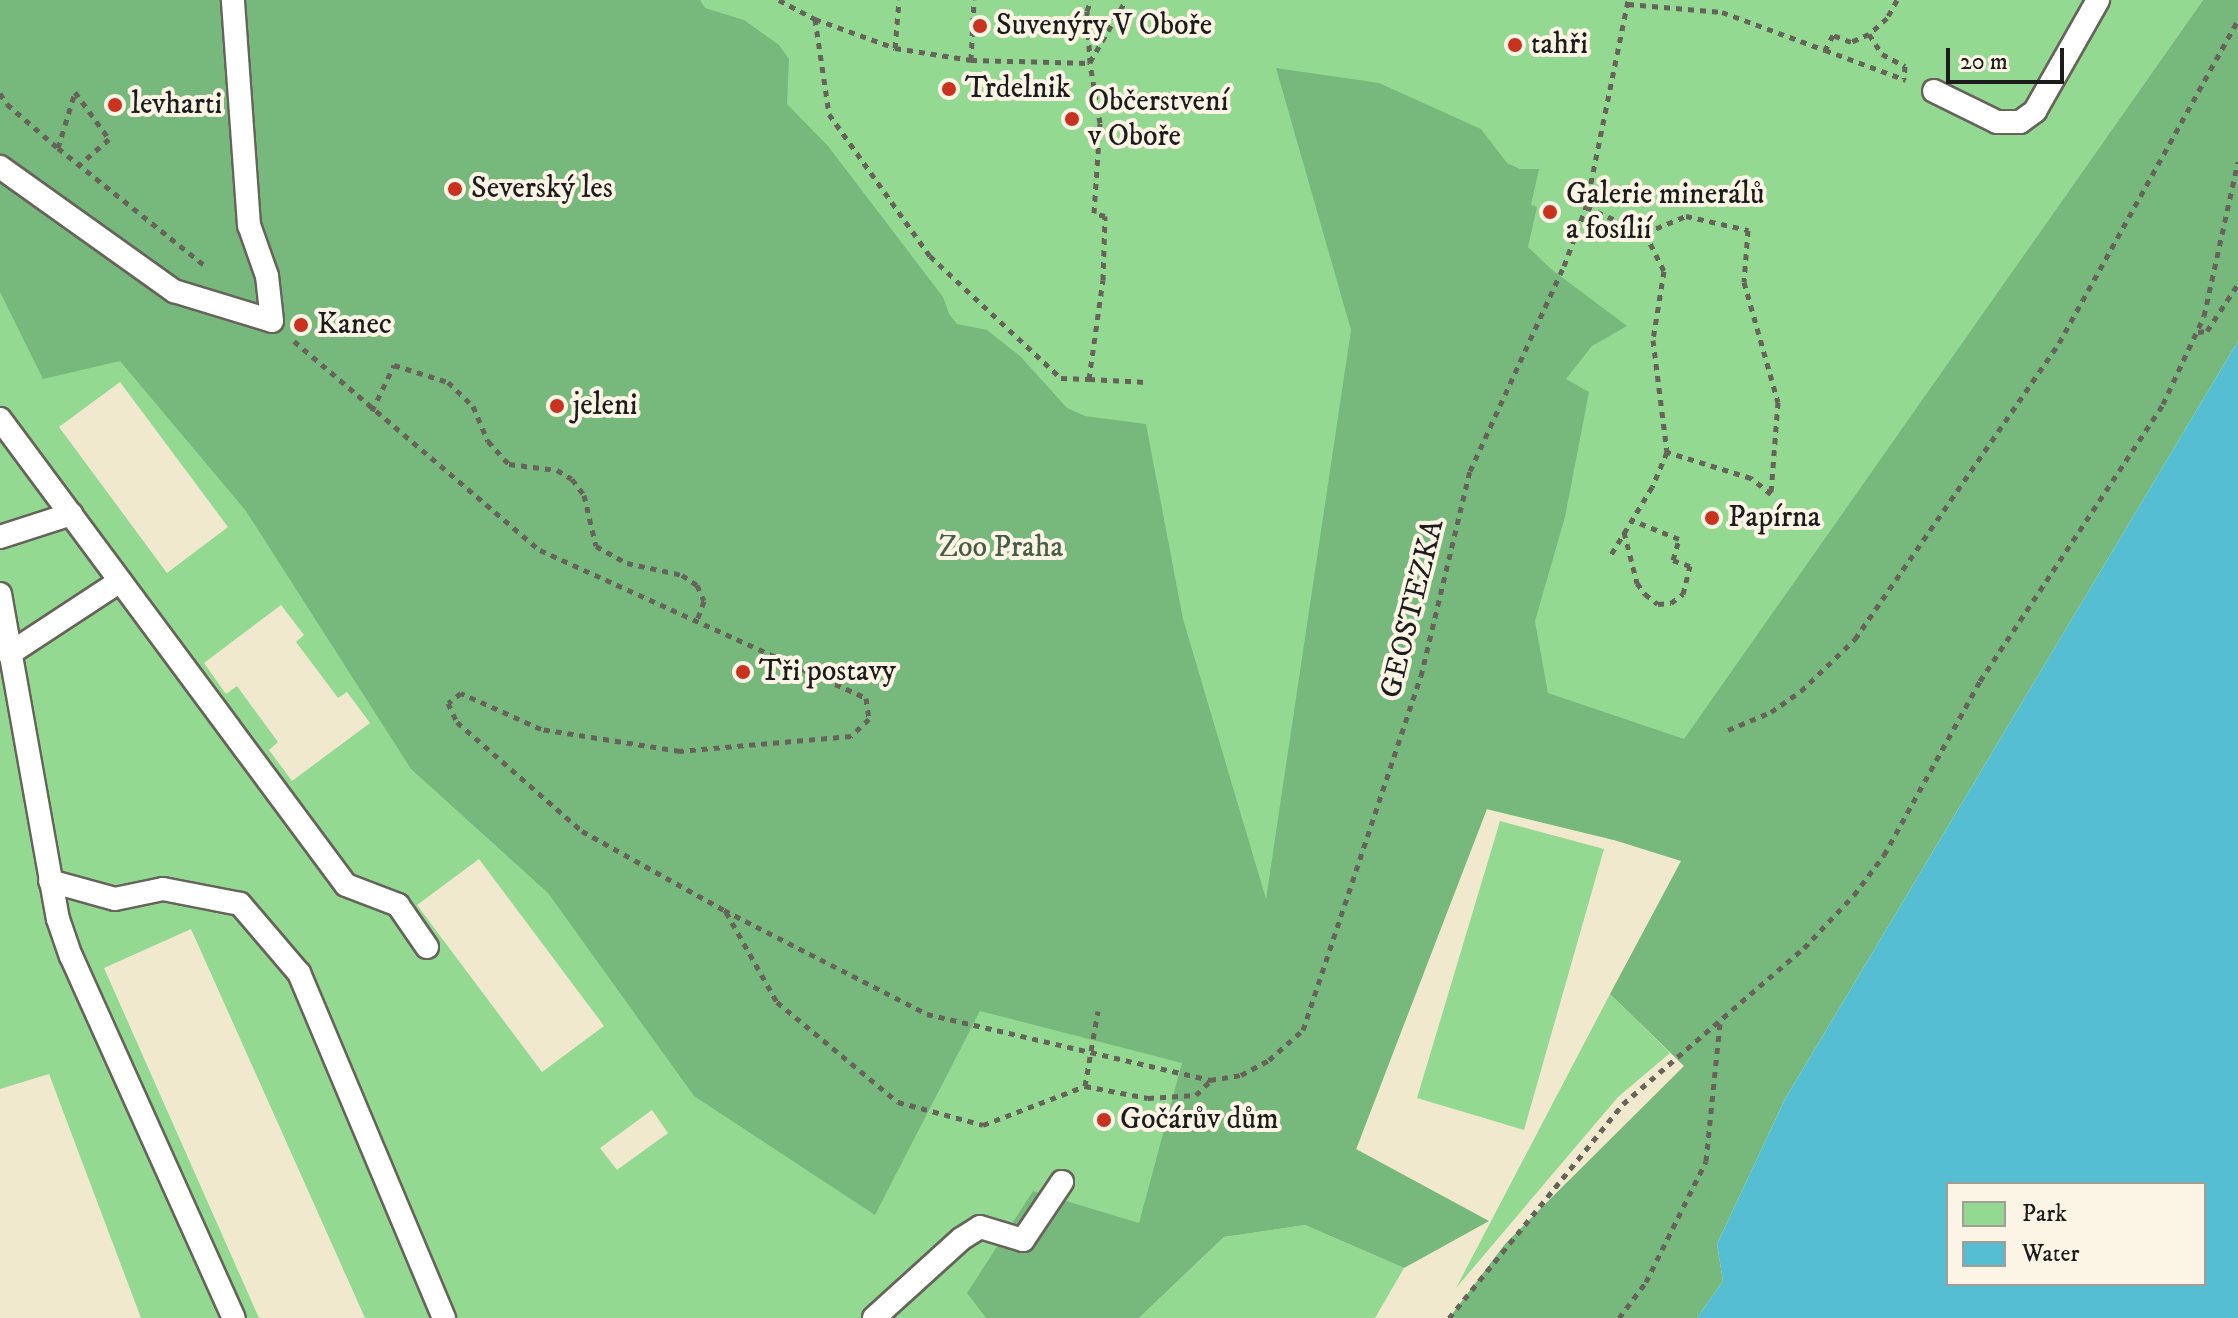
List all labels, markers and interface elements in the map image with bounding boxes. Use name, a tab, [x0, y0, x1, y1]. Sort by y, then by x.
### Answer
place label: Suvenýry V Oboře	[996, 8, 1212, 44]
marker: Suvenýry V Oboře	[971, 17, 989, 35]
place label: tahři	[1531, 27, 1588, 63]
scale bar	[1950, 32, 2068, 82]
marker: tahři	[1506, 36, 1524, 54]
text: 20 m	[1960, 47, 2008, 77]
place label: Trdelnik	[965, 71, 1070, 107]
marker: Trdelnik	[940, 80, 958, 98]
place label: Občerstvení v Oboře	[1088, 84, 1228, 154]
place label: levharti	[131, 87, 222, 123]
marker: levharti	[106, 96, 124, 114]
marker: Občerstvení v Oboře	[1063, 110, 1081, 128]
place label: Severský les	[471, 171, 613, 207]
place label: Galerie minerálů a fosílií	[1566, 177, 1764, 248]
marker: Severský les	[446, 180, 464, 198]
marker: Galerie minerálů a fosílií	[1541, 203, 1559, 221]
place label: Kanec	[317, 307, 392, 343]
marker: Kanec	[292, 316, 310, 334]
place label: jeleni	[573, 388, 637, 424]
marker: jeleni	[548, 397, 566, 415]
place label: Papírna	[1728, 500, 1821, 536]
marker: Papírna	[1703, 509, 1721, 527]
street label: GEOSTEZKA	[1373, 516, 1453, 702]
park label: Zoo Praha	[939, 530, 1063, 566]
place label: Tři postavy	[759, 654, 896, 690]
marker: Tři postavy	[734, 663, 752, 681]
place label: Gočárův dům	[1120, 1102, 1279, 1138]
marker: Gočárův dům	[1095, 1111, 1113, 1129]
legend	[1946, 1182, 2206, 1286]
text: Park	[2022, 1199, 2067, 1229]
text: Water	[2022, 1239, 2079, 1269]

